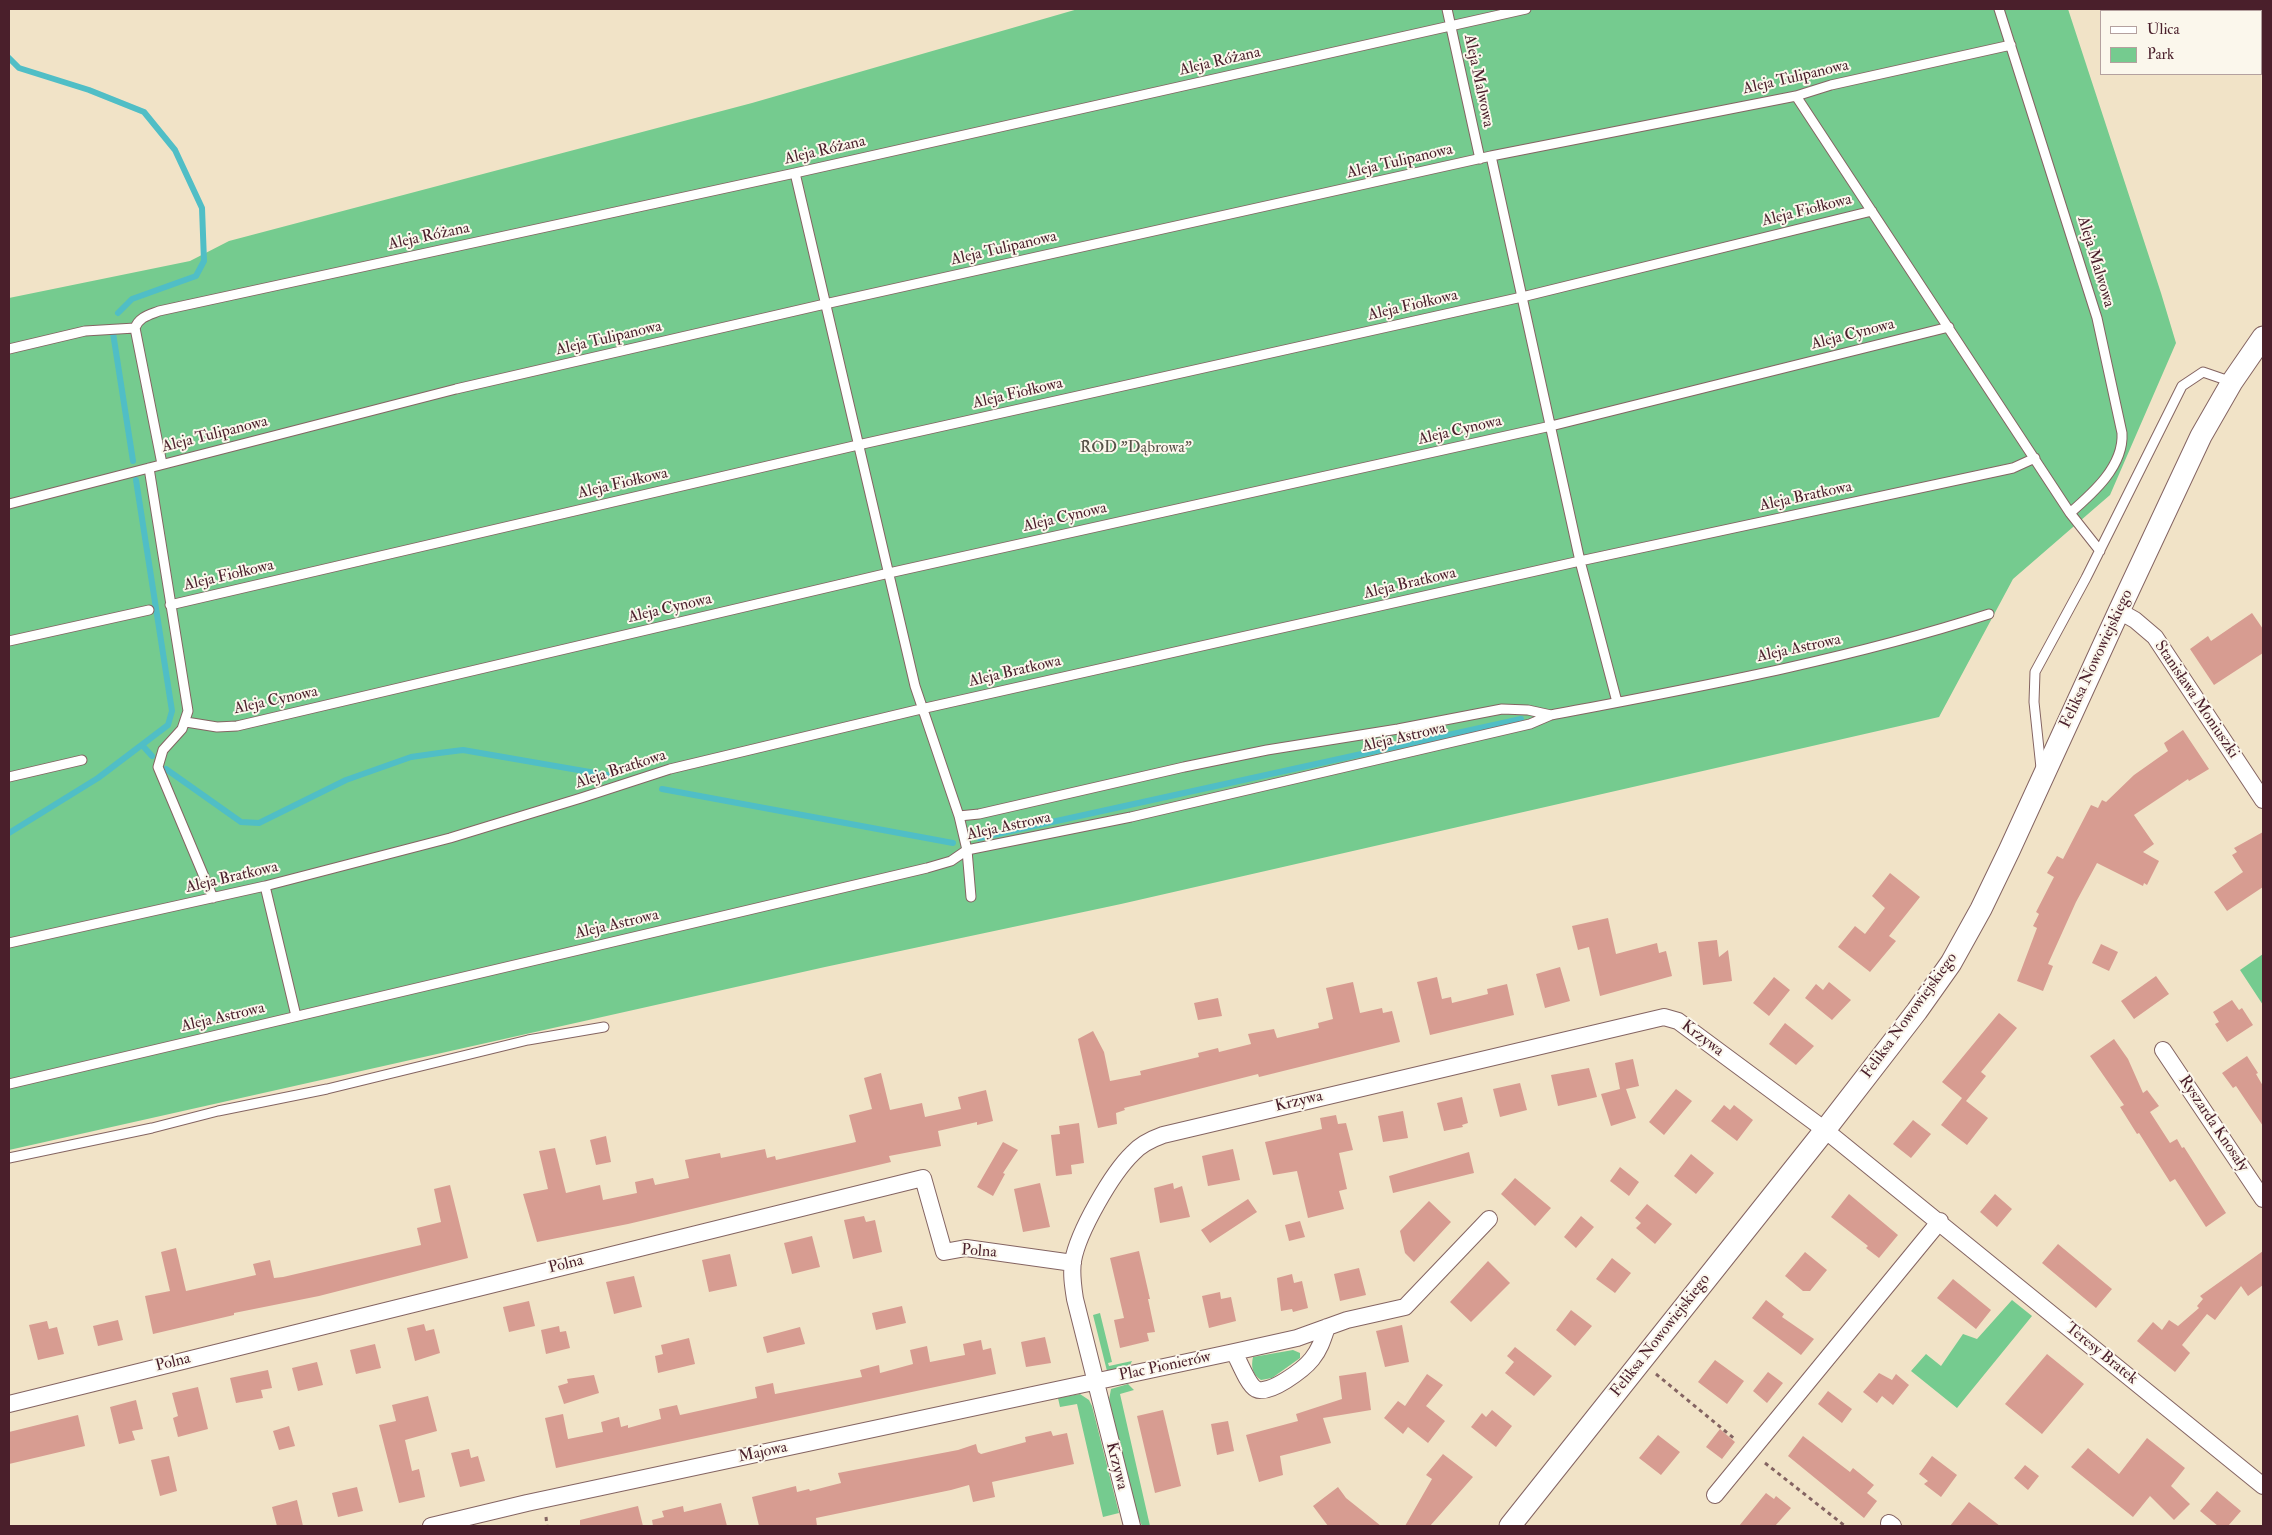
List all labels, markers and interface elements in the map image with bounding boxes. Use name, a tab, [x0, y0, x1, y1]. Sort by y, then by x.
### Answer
legend	[2100, 10, 2262, 75]
text: Ulica	[2147, 20, 2180, 39]
street label: Aleja Malwowa	[1459, 33, 1497, 129]
street label: Aleja Różana	[1178, 43, 1262, 81]
text: Park	[2147, 45, 2174, 64]
street label: Aleja Tulipanowa	[1741, 56, 1851, 100]
street label: Aleja Różana	[783, 132, 867, 170]
street label: Aleja Tulipanowa	[1345, 140, 1455, 184]
street label: Aleja Fiołkowa	[1760, 191, 1854, 231]
street label: Aleja Malwowa	[2072, 214, 2118, 310]
street label: Aleja Różana	[387, 219, 471, 255]
street label: Aleja Tulipanowa	[949, 227, 1059, 271]
street label: Aleja Fiołkowa	[1366, 286, 1460, 326]
street label: Aleja Cynowa	[1809, 315, 1897, 355]
street label: Aleja Tulipanowa	[554, 317, 664, 361]
street label: Aleja Fiołkowa	[971, 374, 1065, 414]
street label: Aleja Cynowa	[1416, 412, 1504, 450]
street label: Aleja Tulipanowa	[160, 413, 270, 457]
park label: ROD "Dąbrowa"	[1080, 439, 1192, 459]
street label: Aleja Fiołkowa	[576, 464, 670, 504]
street label: Aleja Bratkowa	[1758, 478, 1854, 516]
street label: Aleja Cynowa	[1021, 499, 1109, 537]
street label: Aleja Fiołkowa	[182, 556, 276, 596]
street label: Aleja Bratkowa	[1362, 564, 1458, 604]
street label: Feliksa Nowowiejskiego	[2056, 587, 2138, 731]
street label: Aleja Cynowa	[626, 590, 714, 628]
street label: Aleja Astrowa	[1755, 631, 1843, 667]
street label: Stanisława Moniuszki	[2150, 638, 2242, 762]
street label: Aleja Bratkowa	[967, 652, 1063, 692]
street label: Aleja Cynowa	[232, 683, 320, 719]
street label: Aleja Astrowa	[1360, 719, 1448, 757]
street label: Aleja Bratkowa	[573, 746, 669, 794]
street label: Aleja Astrowa	[965, 809, 1053, 845]
street label: Aleja Bratkowa	[184, 858, 280, 898]
street label: Aleja Astrowa	[573, 906, 661, 944]
street label: Feliksa Nowowiejskiego	[1858, 949, 1962, 1083]
street label: Aleja Astrowa	[179, 999, 267, 1037]
street label: Krzywa	[1677, 1017, 1727, 1061]
street label: Ryszarda Knosały	[2174, 1072, 2252, 1176]
street label: Krzywa	[1273, 1087, 1325, 1117]
street label: Polna	[961, 1241, 997, 1263]
street label: Polna	[546, 1251, 586, 1279]
street label: Feliksa Nowowiejskiego	[1607, 1271, 1715, 1401]
street label: Teresy Bratek	[2061, 1319, 2141, 1389]
street label: Plac Pionierów	[1117, 1348, 1213, 1386]
street label: Polna	[153, 1349, 193, 1377]
street label: Majowa	[737, 1438, 789, 1468]
street label: Krzywa	[1101, 1440, 1131, 1492]

